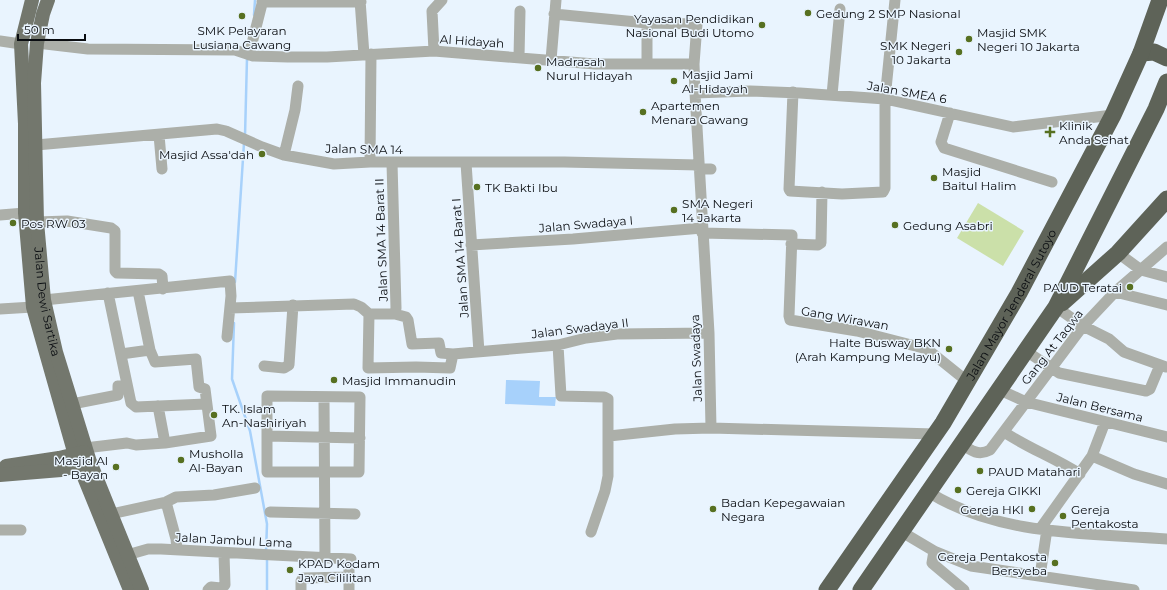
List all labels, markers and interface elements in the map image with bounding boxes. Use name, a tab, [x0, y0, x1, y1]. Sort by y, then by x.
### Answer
place label: Gedung 2 SMP Nasional	[816, 6, 961, 21]
marker: Gedung 2 SMP Nasional	[803, 8, 813, 18]
marker: SMK Pelayaran Lusiana Cawang	[237, 11, 247, 21]
place label: Yayasan Pendidikan Nasional Budi Utomo	[625, 11, 754, 40]
scale bar	[18, 16, 85, 42]
marker: Yayasan Pendidikan Nasional Budi Utomo	[757, 20, 767, 30]
text: 50 m	[24, 22, 55, 37]
place label: SMK Pelayaran Lusiana Cawang	[193, 23, 291, 52]
place label: Masjid SMK Negeri 10 Jakarta	[977, 25, 1080, 54]
street label: Al Hidayah	[439, 31, 505, 51]
marker: Masjid SMK Negeri 10 Jakarta	[964, 34, 974, 44]
place label: SMK Negeri 10 Jakarta	[880, 38, 951, 67]
marker: SMK Negeri 10 Jakarta	[954, 47, 964, 57]
place label: Madrasah Nurul Hidayah	[546, 54, 633, 83]
marker: Madrasah Nurul Hidayah	[533, 63, 543, 73]
place label: Masjid Jami Al-Hidayah	[682, 67, 753, 96]
marker: Masjid Jami Al-Hidayah	[669, 76, 679, 86]
street label: Jalan SMEA 6	[865, 77, 948, 106]
place label: Apartemen Menara Cawang	[651, 98, 749, 127]
marker: Apartemen Menara Cawang	[638, 107, 648, 117]
place label: Klinik Anda Sehat	[1059, 118, 1129, 147]
marker: Klinik Anda Sehat	[1044, 126, 1056, 138]
street label: Jalan SMA 14	[324, 141, 403, 157]
place label: Masjid Assa'dah	[159, 147, 254, 162]
marker: Masjid Assa'dah	[257, 149, 267, 159]
place label: Masjid Baitul Halim	[942, 164, 1017, 193]
marker: Masjid Baitul Halim	[929, 173, 939, 183]
street label: Jalan SMA 14 Barat II	[371, 178, 391, 303]
place label: TK Bakti Ibu	[485, 180, 558, 195]
marker: TK Bakti Ibu	[472, 182, 482, 192]
place label: SMA Negeri 14 Jakarta	[682, 196, 753, 225]
street label: Jalan SMA 14 Barat I	[448, 198, 472, 319]
marker: SMA Negeri 14 Jakarta	[669, 205, 679, 215]
street label: Jalan Swadaya I	[537, 212, 634, 236]
place label: Pos RW 03	[21, 216, 86, 231]
marker: Pos RW 03	[8, 218, 18, 228]
place label: Gedung Asabri	[903, 218, 993, 233]
marker: Gedung Asabri	[890, 220, 900, 230]
street label: Jalan Mayor Jenderal Sutoyo	[962, 226, 1059, 383]
street label: Jalan Dewi Sartika	[32, 245, 64, 358]
place label: PAUD Teratai	[1043, 280, 1122, 295]
marker: PAUD Teratai	[1125, 282, 1135, 292]
street label: Gang Wirawan	[800, 303, 890, 333]
street label: Gang At Taqwa	[1018, 306, 1086, 388]
street label: Jalan Swadaya	[687, 314, 705, 403]
street label: Jalan Swadaya II	[529, 315, 630, 342]
place label: Halte Busway BKN (Arah Kampung Melayu)	[795, 335, 941, 364]
marker: Halte Busway BKN (Arah Kampung Melayu)	[944, 344, 954, 354]
place label: Masjid Immanudin	[342, 373, 456, 388]
marker: Masjid Immanudin	[329, 375, 339, 385]
street label: Jalan Bersama	[1054, 389, 1145, 425]
place label: TK. Islam An-Nashiriyah	[222, 401, 307, 430]
marker: TK. Islam An-Nashiriyah	[209, 410, 219, 420]
place label: Musholla Al-Bayan	[189, 446, 244, 475]
place label: Masjid Al - Bayan	[54, 453, 108, 482]
marker: Musholla Al-Bayan	[176, 455, 186, 465]
marker: Masjid Al - Bayan	[111, 462, 121, 472]
place label: PAUD Matahari	[988, 464, 1080, 479]
marker: PAUD Matahari	[975, 466, 985, 476]
place label: Gereja GIKKI	[966, 483, 1041, 498]
marker: Gereja GIKKI	[953, 485, 963, 495]
place label: Badan Kepegawaian Negara	[721, 495, 845, 524]
place label: Gereja HKI	[960, 502, 1024, 517]
place label: Gereja Pentakosta	[1071, 502, 1139, 531]
marker: Badan Kepegawaian Negara	[708, 504, 718, 514]
marker: Gereja HKI	[1027, 504, 1037, 514]
marker: Gereja Pentakosta	[1058, 511, 1068, 521]
street label: Jalan Jambul Lama	[174, 529, 293, 551]
place label: Gereja Pentakosta Bersyeba	[938, 549, 1047, 578]
place label: KPAD Kodam Jaya Cililitan	[297, 556, 380, 585]
marker: Gereja Pentakosta Bersyeba	[1050, 558, 1060, 568]
marker: KPAD Kodam Jaya Cililitan	[285, 565, 295, 575]

